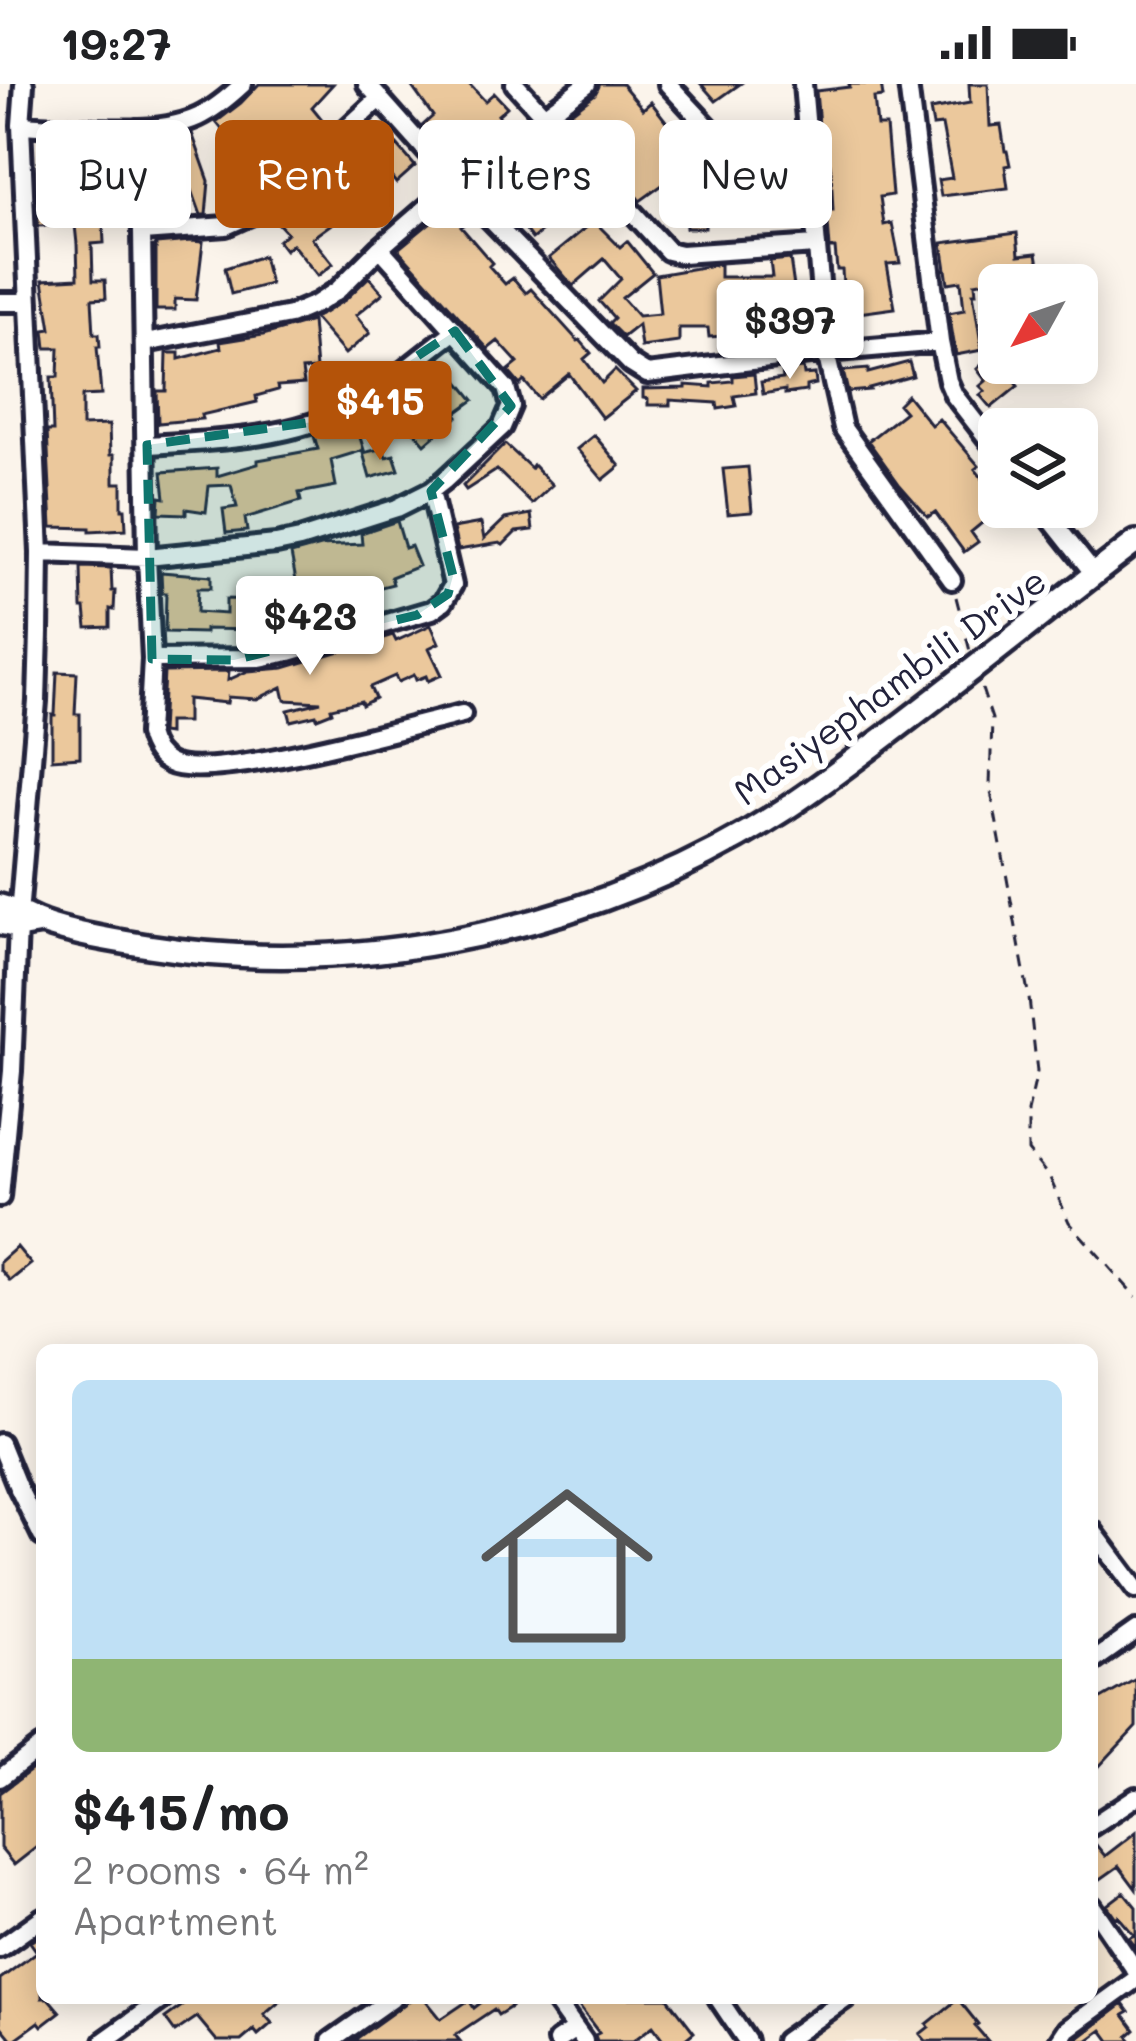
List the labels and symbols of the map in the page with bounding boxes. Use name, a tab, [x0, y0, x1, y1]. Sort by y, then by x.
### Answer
north arrow	[978, 264, 1098, 384]
pin: $397	[719, 280, 861, 382]
pin: $415	[309, 361, 451, 463]
street label: Masiyephambili Drive	[723, 556, 1055, 815]
pin: $423	[239, 576, 381, 678]

